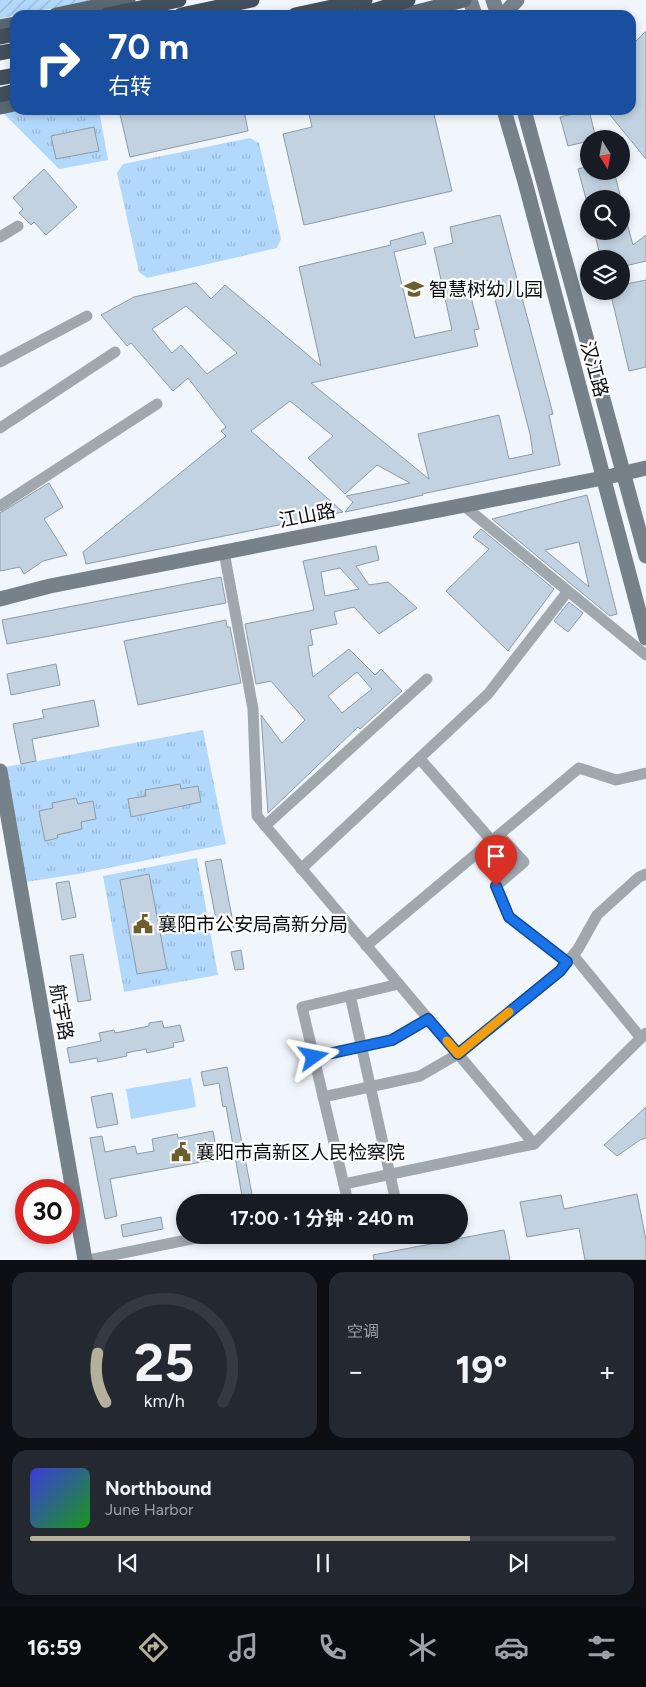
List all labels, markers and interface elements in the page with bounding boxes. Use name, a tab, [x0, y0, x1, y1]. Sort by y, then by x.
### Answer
text: 70 m	[108, 26, 189, 68]
icon: right	[25, 30, 90, 95]
text: 右转	[108, 73, 152, 100]
north arrow	[580, 130, 630, 180]
map controls	[580, 130, 630, 300]
button: search	[580, 190, 630, 240]
button: layers	[580, 250, 630, 300]
school or university icon: 智慧树幼儿园	[403, 278, 425, 300]
place label: 智慧树幼儿园	[429, 278, 543, 301]
street label: 汉江路	[576, 339, 613, 400]
street label: 江山路	[277, 499, 337, 532]
pin	[475, 835, 517, 886]
icon: arrive	[482, 842, 510, 870]
public building icon: 襄阳市公安局高新分局	[132, 913, 154, 935]
place label: 襄阳市公安局高新分局	[158, 913, 348, 936]
street label: 航宇路	[45, 982, 78, 1042]
position arrow	[287, 1030, 339, 1082]
public building icon: 襄阳市高新区人民检察院	[170, 1141, 192, 1163]
place label: 襄阳市高新区人民检察院	[196, 1141, 405, 1164]
speed limit sign: 30	[15, 1179, 80, 1244]
text: 17:00 · 1 分钟 · 240 m	[230, 1207, 414, 1230]
text: 空调	[347, 1322, 379, 1341]
text: 25	[134, 1332, 195, 1394]
text: 19°	[455, 1347, 508, 1393]
text: −	[347, 1354, 364, 1388]
text: +	[599, 1354, 616, 1388]
text: km/h	[144, 1390, 185, 1411]
text: Northbound	[105, 1477, 212, 1500]
text: June Harbor	[105, 1500, 193, 1519]
icon: previous	[114, 1549, 142, 1577]
icon: pause	[309, 1549, 337, 1577]
icon: next	[504, 1549, 532, 1577]
icon: directions	[136, 1630, 171, 1665]
icon: music	[226, 1630, 261, 1665]
icon: phone	[315, 1630, 350, 1665]
icon: climate	[405, 1630, 440, 1665]
icon: car	[494, 1630, 529, 1665]
icon: filters	[584, 1630, 619, 1665]
text: 16:59	[27, 1634, 81, 1661]

